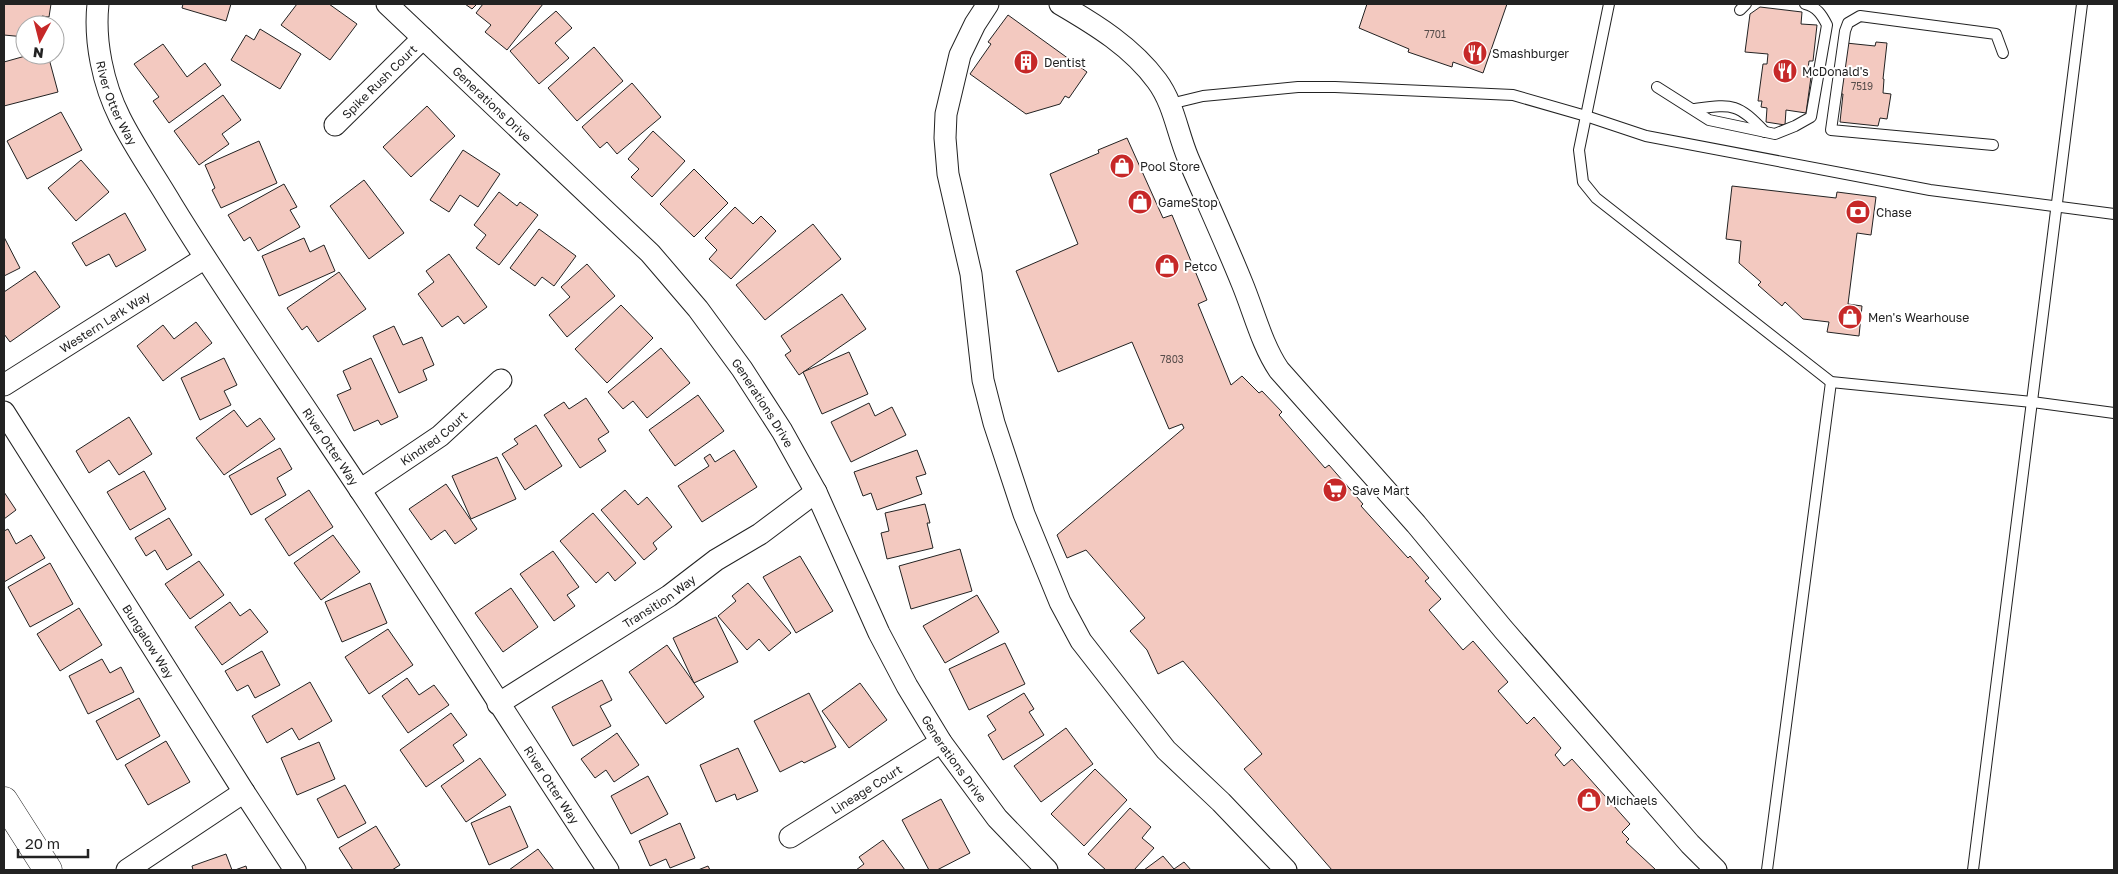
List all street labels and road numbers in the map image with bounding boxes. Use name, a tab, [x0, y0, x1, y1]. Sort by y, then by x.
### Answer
street label: Spike Rush Court	[339, 41, 420, 122]
street label: River Otter Way	[93, 59, 141, 148]
street label: Generations Drive	[450, 63, 535, 144]
street label: Western Lark Way	[57, 287, 153, 356]
street label: Generations Drive	[729, 355, 797, 450]
street label: River Otter Way	[300, 405, 362, 488]
street label: Kindred Court	[397, 408, 470, 468]
street label: Transition Way	[620, 571, 698, 631]
street label: Bungalow Way	[120, 601, 178, 681]
street label: Generations Drive	[919, 712, 990, 805]
street label: River Otter Way	[521, 743, 583, 827]
street label: Lineage Court	[828, 761, 905, 817]

